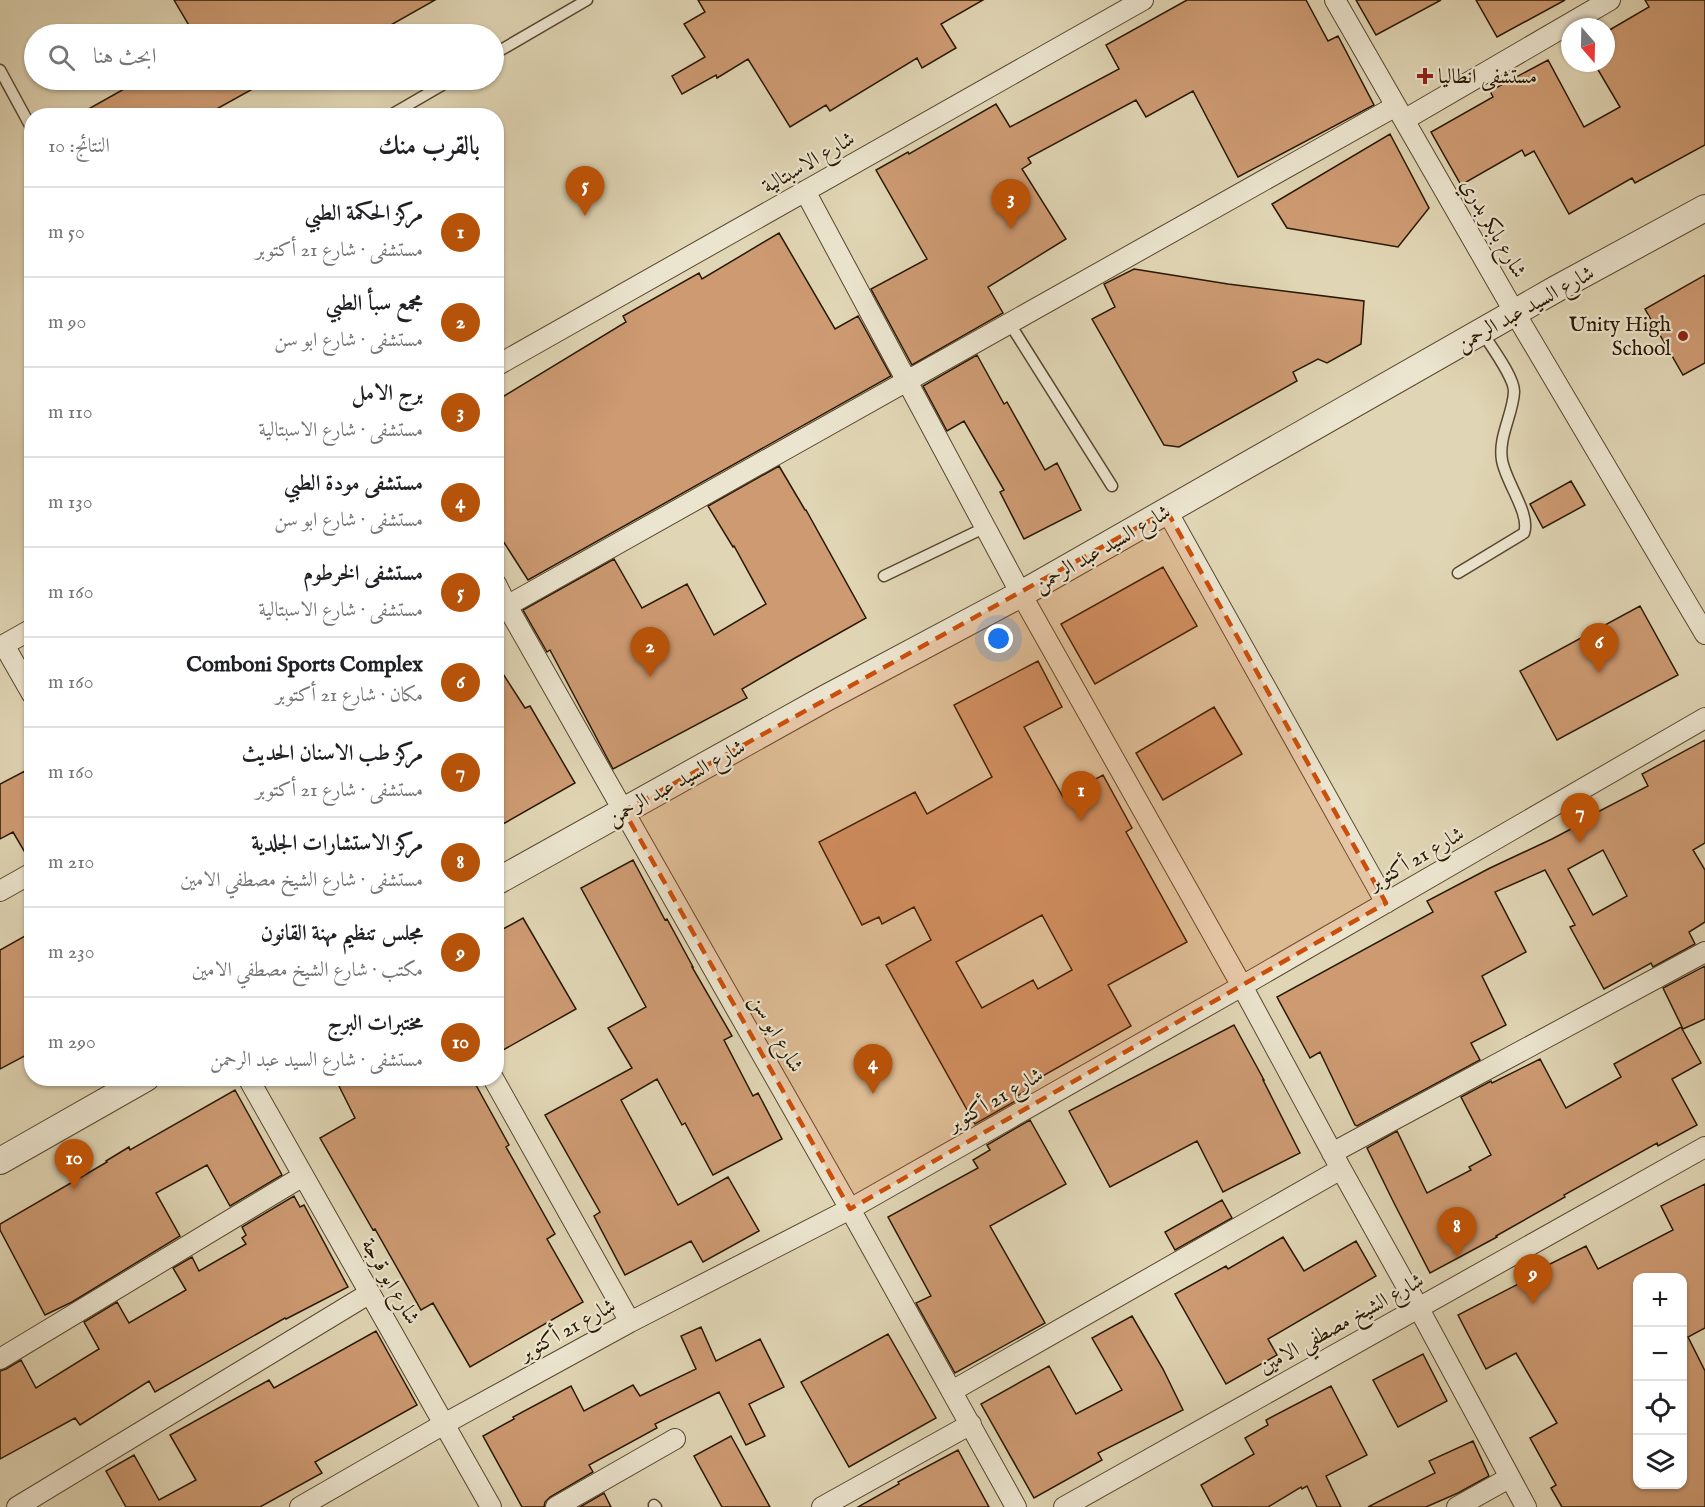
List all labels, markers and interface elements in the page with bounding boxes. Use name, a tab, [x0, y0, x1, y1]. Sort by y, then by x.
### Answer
north arrow	[1561, 18, 1615, 72]
search box	[24, 24, 504, 90]
icon: search	[45, 41, 78, 74]
text: ابحث هنا	[93, 43, 156, 71]
place label: مستشفى انطاليا	[1438, 64, 1537, 91]
marker: مستشفى انطاليا	[1416, 67, 1434, 85]
street label: شارع الاسبتالية	[757, 126, 862, 203]
text: بالقرب منك	[378, 130, 480, 163]
text: النتائج: 10	[48, 134, 110, 159]
pin: 5	[566, 166, 604, 216]
street label: شارع بابكر بدري	[1451, 174, 1532, 285]
pin: 3	[992, 180, 1030, 229]
text: مركز الحكمة الطبي	[305, 200, 423, 228]
text: 50 m	[48, 220, 85, 245]
text: 1	[457, 220, 464, 245]
text: مستشفى · شارع 21 أكتوبر	[255, 238, 423, 263]
street label: شارع السيد عبد الرحمن	[1452, 260, 1601, 361]
text: مجمع سبأ الطبي	[326, 290, 423, 318]
text: 90 m	[48, 310, 86, 335]
text: 2	[456, 310, 465, 335]
place label: Unity High School	[1569, 312, 1671, 363]
text: مستشفى · شارع ابو سن	[274, 328, 423, 353]
marker: Unity High School	[1676, 329, 1690, 343]
text: برج الامل	[351, 380, 423, 408]
text: 110 m	[48, 400, 92, 425]
text: 3	[457, 400, 464, 425]
text: مستشفى · شارع الاسبتالية	[259, 418, 423, 443]
text: مستشفى مودة الطبي	[284, 470, 423, 498]
text: 130 m	[48, 490, 93, 515]
text: 4	[456, 490, 465, 515]
street label: شارع السيد عبد الرحمن	[1029, 499, 1178, 602]
text: مستشفى · شارع ابو سن	[274, 508, 423, 533]
text: مستشفى الخرطوم	[303, 560, 423, 588]
text: 160 m	[48, 580, 94, 605]
text: 5	[457, 580, 464, 605]
text: مستشفى · شارع الاسبتالية	[259, 598, 423, 623]
your location	[984, 624, 1013, 653]
pin: 6	[1580, 624, 1618, 673]
pin: 2	[630, 628, 670, 677]
text: Comboni Sports Complex	[186, 651, 423, 679]
text: 160 m	[48, 670, 94, 695]
text: 6	[456, 670, 465, 695]
text: مكان · شارع 21 أكتوبر	[275, 683, 423, 708]
street label: شارع السيد عبد الرحمن	[603, 734, 752, 835]
text: مركز طب الاسنان الحديث	[242, 740, 423, 768]
text: 160 m	[48, 760, 94, 785]
text: 7	[456, 760, 465, 785]
pin: 1	[1062, 772, 1100, 821]
text: مستشفى · شارع 21 أكتوبر	[255, 778, 423, 803]
pin: 7	[1560, 794, 1600, 843]
street label: شارع 21 أكتوبر	[1361, 818, 1471, 901]
text: مركز الاستشارات الجلدية	[251, 830, 423, 858]
text: 210 m	[48, 850, 94, 875]
text: 8	[457, 850, 464, 875]
text: مستشفى · شارع الشيخ مصطفي الامين	[180, 868, 423, 893]
text: مجلس تنظيم مهنة القانون	[260, 920, 423, 948]
text: 230 m	[48, 940, 95, 965]
text: 9	[456, 940, 465, 965]
text: مكتب · شارع الشيخ مصطفي الامين	[192, 958, 423, 983]
street label: شارع ابو سن	[740, 990, 809, 1079]
text: مختبرات البرج	[327, 1010, 423, 1038]
text: 290 m	[48, 1030, 96, 1055]
text: 10	[452, 1030, 469, 1055]
pin: 4	[854, 1044, 892, 1094]
text: مستشفى · شارع السيد عبد الرحمن	[210, 1048, 423, 1073]
street label: شارع 21 أكتوبر	[940, 1059, 1050, 1142]
pin: 10	[54, 1140, 94, 1189]
pin: 8	[1438, 1208, 1476, 1257]
street label: شارع ابو قرجة	[352, 1234, 425, 1331]
pin: 9	[1514, 1254, 1552, 1304]
street label: شارع الشيخ مصطفي الامين	[1254, 1268, 1432, 1385]
map controls	[1633, 1273, 1687, 1489]
button: +	[1633, 1273, 1687, 1327]
street label: شارع 21 أكتوبر	[512, 1290, 622, 1371]
button: −	[1633, 1327, 1687, 1381]
button: locate	[1633, 1381, 1687, 1435]
button: layers	[1633, 1435, 1687, 1489]

